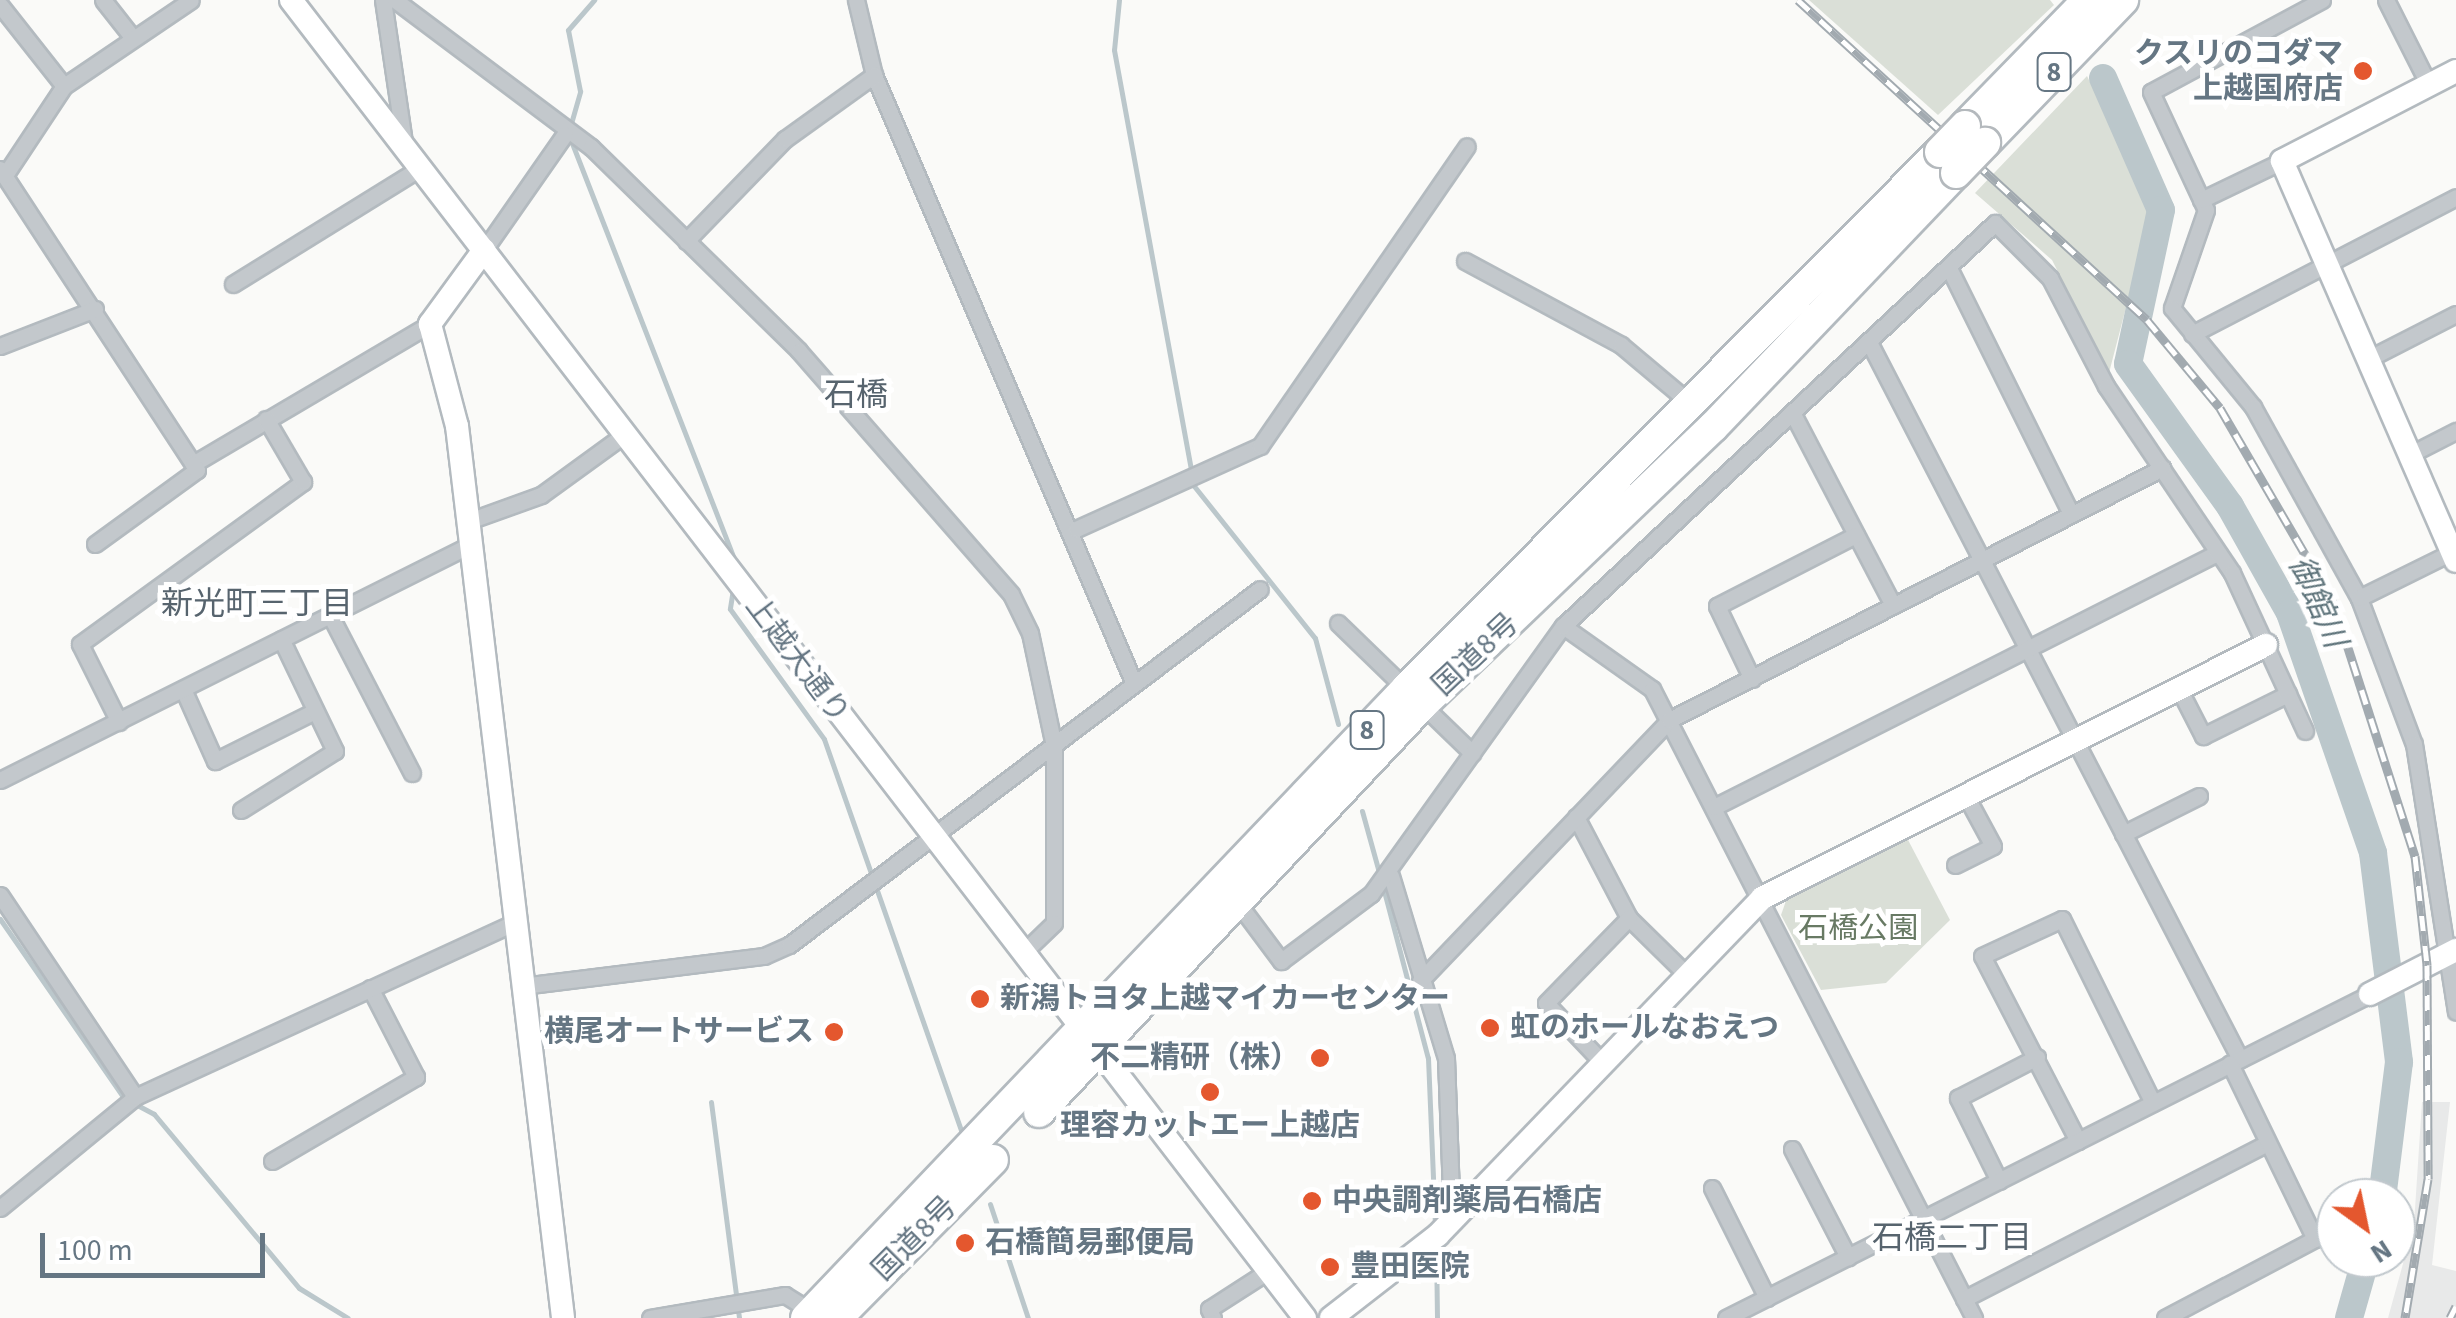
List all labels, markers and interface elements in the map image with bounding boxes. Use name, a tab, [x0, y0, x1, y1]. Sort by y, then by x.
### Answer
place label: クスリのコダマ 上越国府店	[2133, 36, 2343, 106]
road number: 8	[2036, 49, 2072, 95]
marker: クスリのコダマ 上越国府店	[2352, 60, 2374, 82]
district label: 石橋	[824, 376, 888, 414]
water label: 御館川	[2280, 550, 2354, 654]
district label: 新光町三丁目	[161, 585, 353, 623]
street label: 上越大通り	[737, 589, 857, 731]
street label: 国道8号	[1425, 606, 1527, 704]
road number: 8	[1350, 707, 1384, 753]
park label: 石橋公園	[1798, 911, 1918, 947]
place label: 新潟トヨタ上越マイカーセンター	[1000, 981, 1450, 1017]
marker: 新潟トヨタ上越マイカーセンター	[969, 988, 991, 1010]
place label: 虹のホールなおえつ	[1510, 1010, 1780, 1046]
place label: 横尾オートサービス	[544, 1014, 814, 1050]
marker: 虹のホールなおえつ	[1479, 1017, 1501, 1039]
marker: 横尾オートサービス	[823, 1021, 845, 1043]
place label: 不二精研（株）	[1090, 1040, 1300, 1076]
marker: 不二精研（株）	[1309, 1047, 1331, 1069]
marker: 理容カットエー上越店	[1199, 1081, 1221, 1103]
place label: 理容カットエー上越店	[1060, 1108, 1360, 1144]
north arrow	[2316, 1178, 2416, 1278]
place label: 中央調剤薬局石橋店	[1332, 1183, 1602, 1219]
street label: 国道8号	[865, 1189, 965, 1289]
marker: 中央調剤薬局石橋店	[1301, 1190, 1323, 1212]
scale bar	[45, 1213, 270, 1275]
district label: 石橋二丁目	[1872, 1219, 2032, 1257]
place label: 石橋簡易郵便局	[985, 1225, 1195, 1261]
text: 100 m	[57, 1229, 133, 1272]
text: N	[2363, 1230, 2400, 1273]
marker: 石橋簡易郵便局	[954, 1232, 976, 1254]
place label: 豊田医院	[1350, 1249, 1470, 1285]
marker: 豊田医院	[1319, 1256, 1341, 1278]

